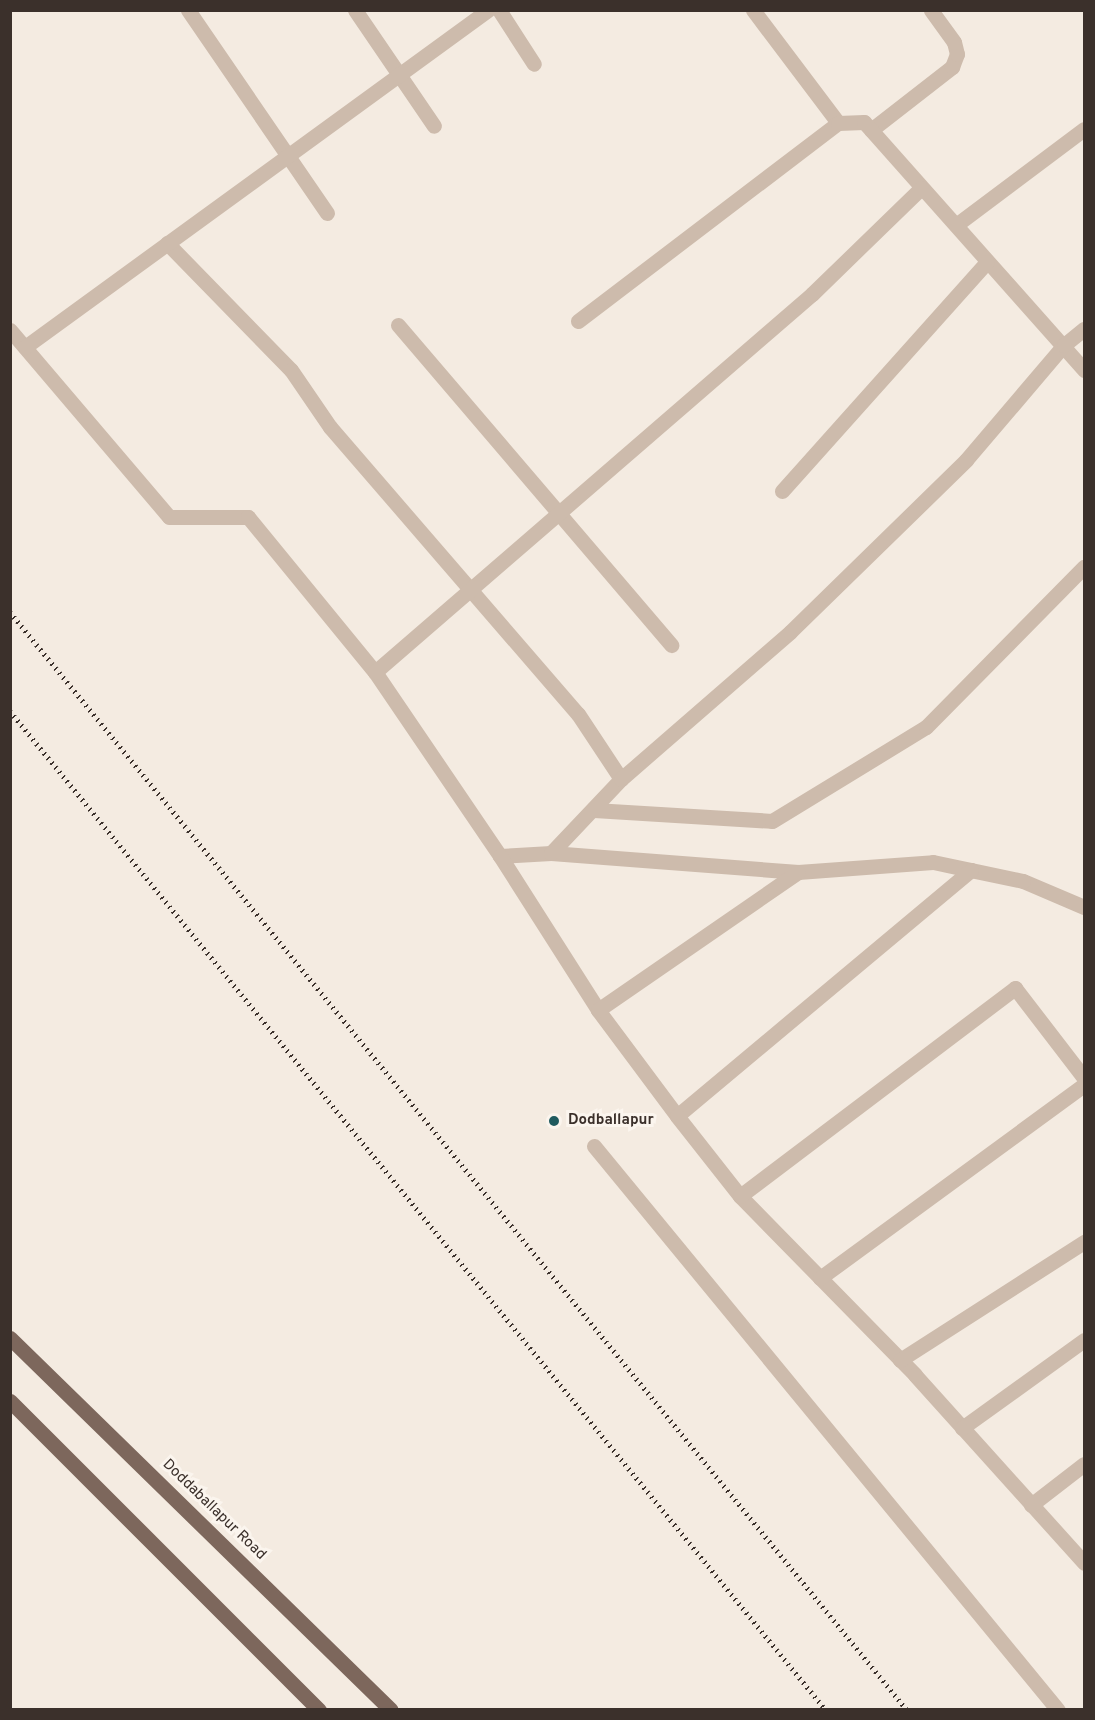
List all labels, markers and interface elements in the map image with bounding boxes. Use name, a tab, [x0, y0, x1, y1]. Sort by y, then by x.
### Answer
marker: Dodballapur	[545, 1112, 563, 1130]
place label: Dodballapur	[568, 1112, 654, 1130]
street label: Doddaballapur Road	[158, 1456, 270, 1564]

